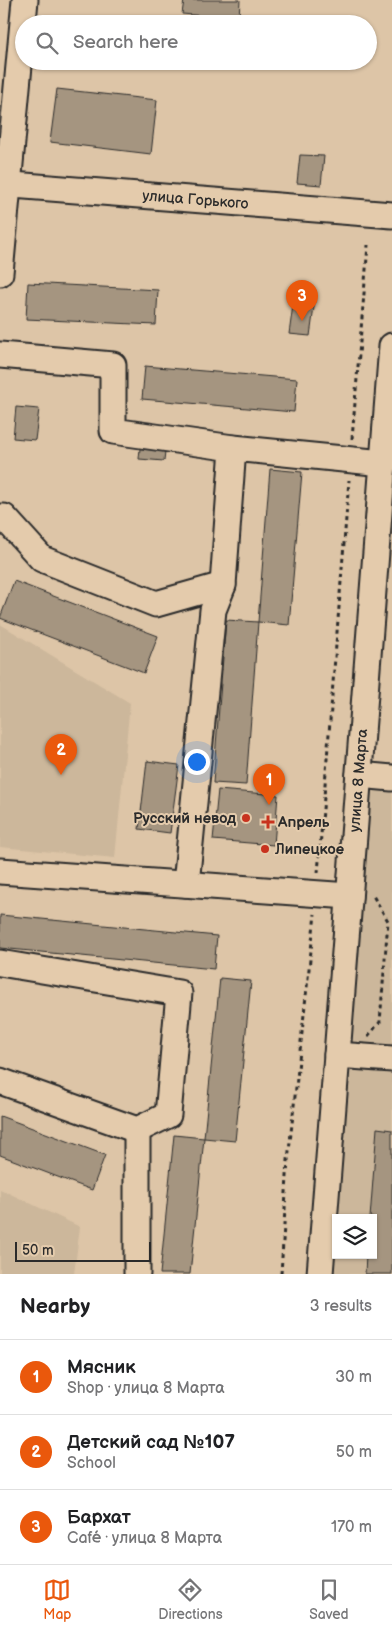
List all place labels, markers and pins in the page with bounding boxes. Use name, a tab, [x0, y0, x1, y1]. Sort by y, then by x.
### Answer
pin: 3	[286, 280, 318, 321]
pin: 2	[45, 734, 77, 775]
pin: 1	[253, 764, 285, 805]
place label: Русский невод	[133, 809, 236, 828]
marker: Русский невод	[240, 812, 252, 824]
place label: Апрель	[277, 813, 330, 832]
marker: Апрель	[262, 816, 274, 828]
place label: Липецкое	[274, 840, 344, 859]
marker: Липецкое	[259, 843, 271, 855]

